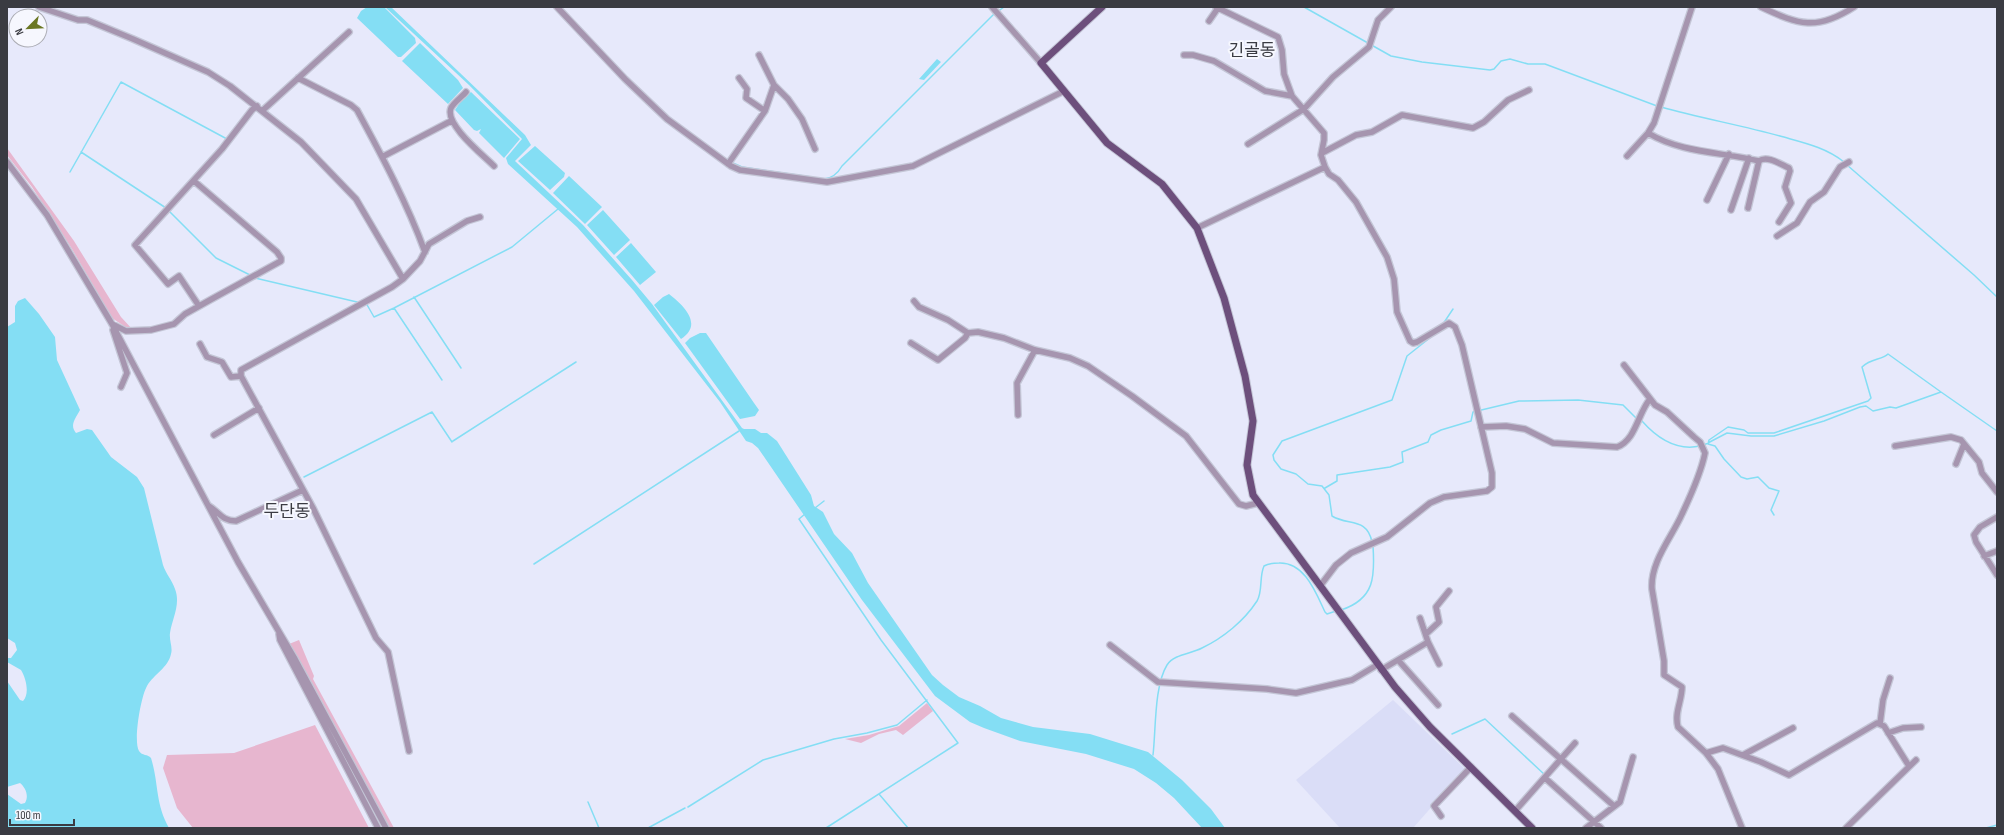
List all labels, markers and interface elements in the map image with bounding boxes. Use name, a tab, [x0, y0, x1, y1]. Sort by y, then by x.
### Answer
north arrow	[8, 8, 48, 48]
text: N	[12, 26, 26, 37]
district label: 긴골동	[1229, 41, 1275, 61]
district label: 두단동	[264, 502, 310, 522]
scale bar	[10, 801, 74, 827]
text: 100 m	[16, 808, 41, 823]

